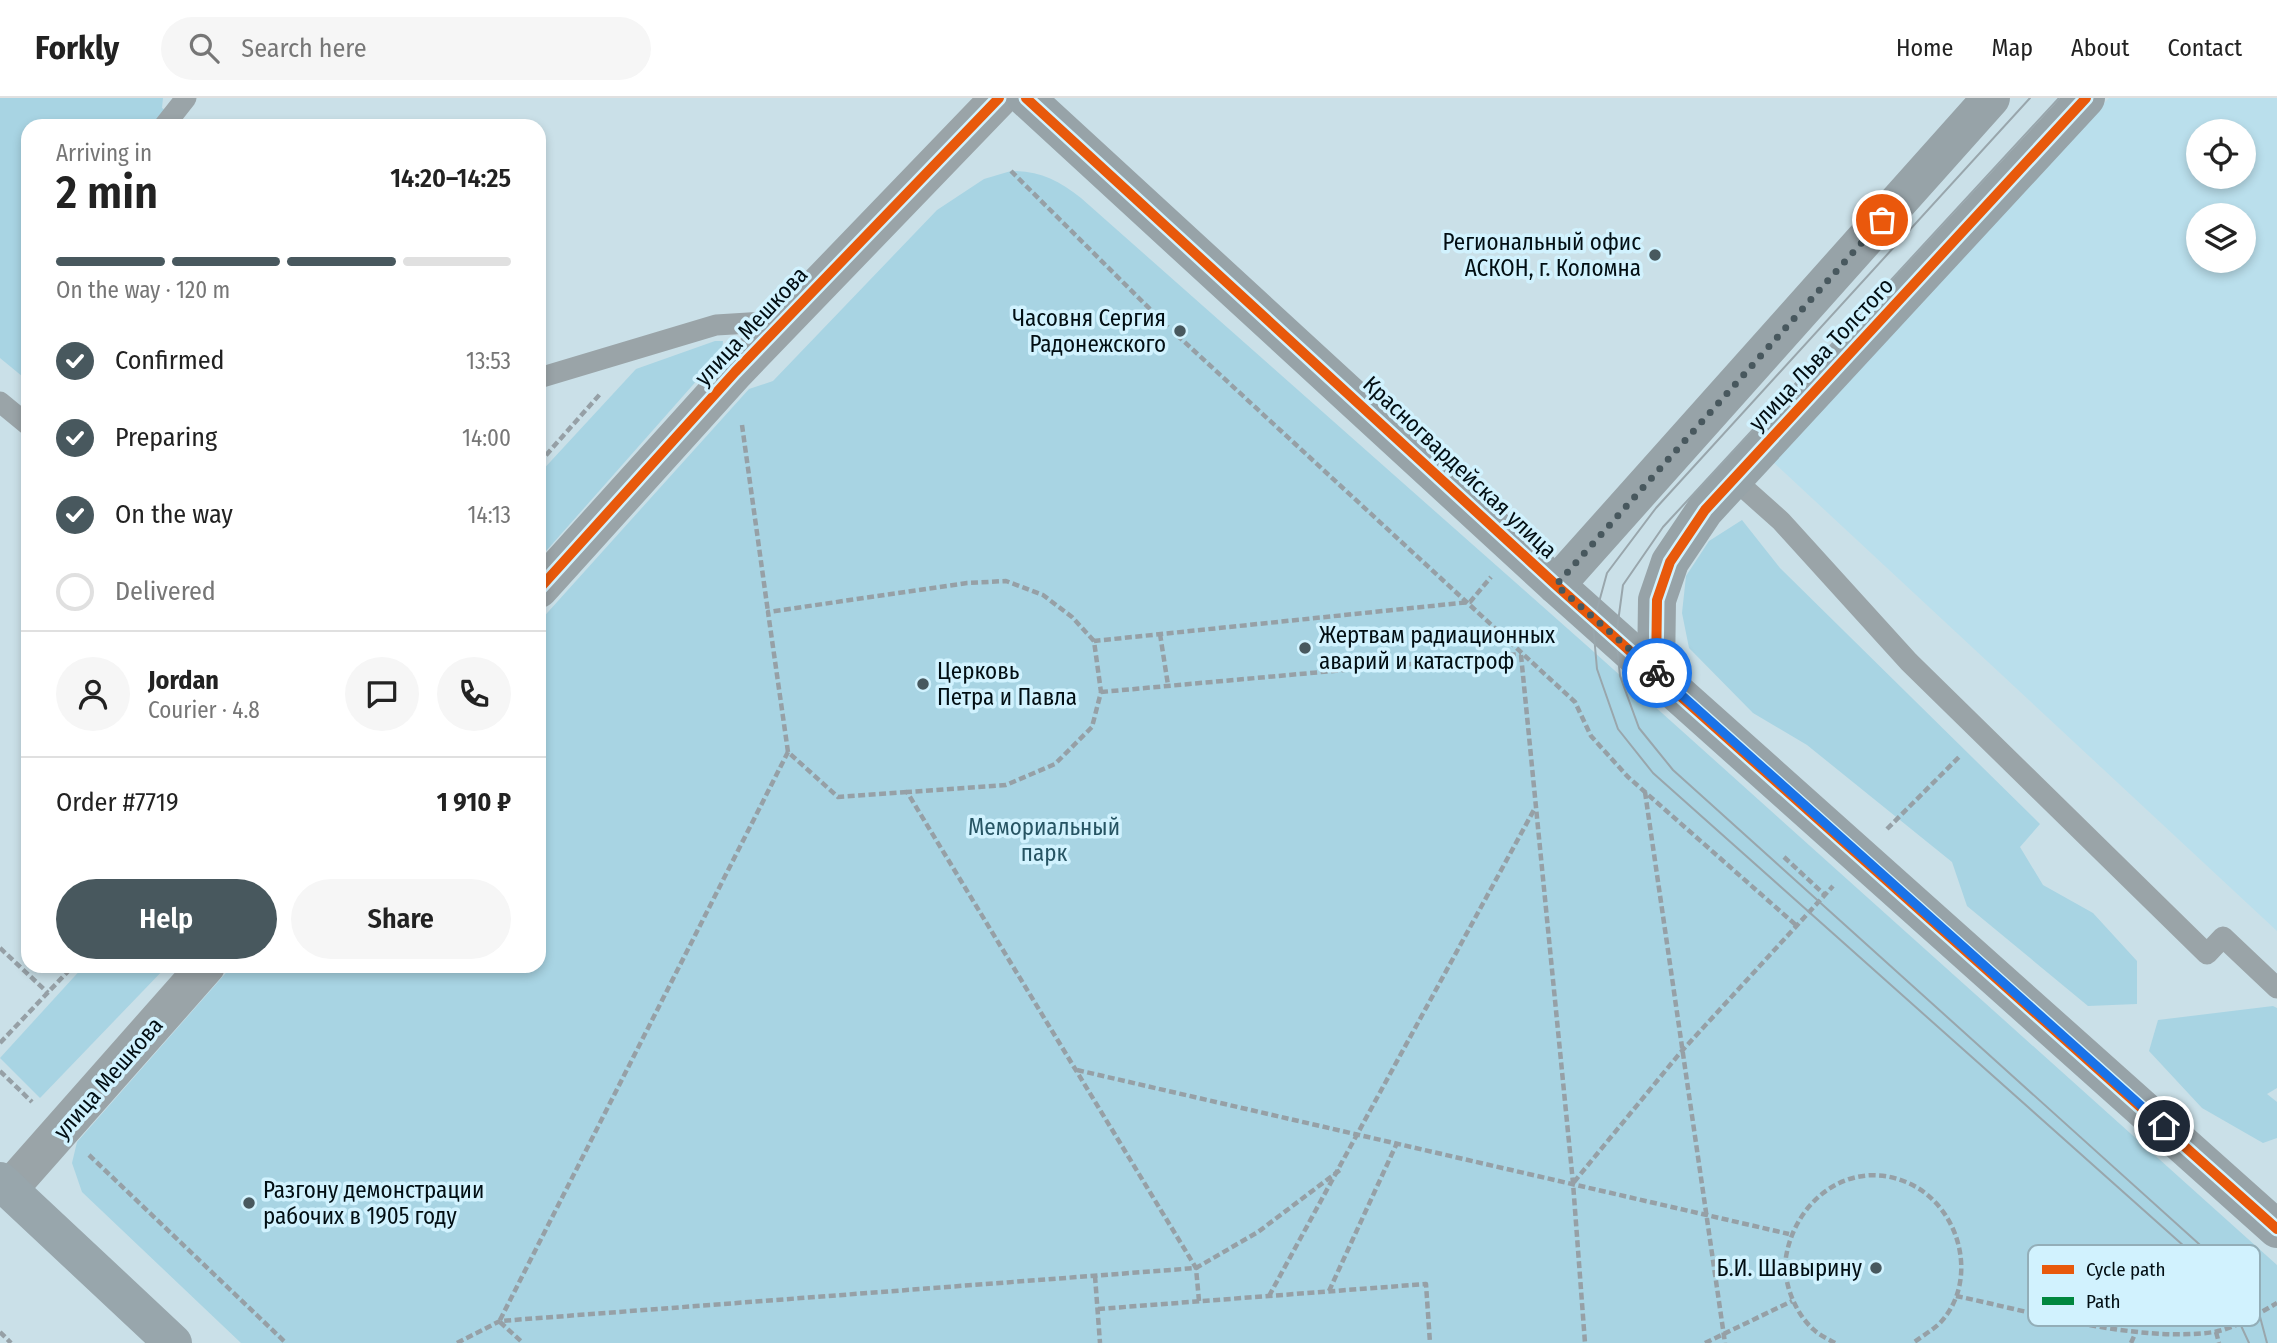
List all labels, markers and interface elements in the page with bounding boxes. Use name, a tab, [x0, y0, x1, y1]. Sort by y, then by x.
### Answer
search box	[161, 17, 651, 80]
text: Forkly	[35, 28, 119, 68]
icon: search	[185, 29, 223, 67]
text: Search here	[241, 33, 367, 64]
text: Home	[1896, 34, 1953, 62]
text: Map	[1991, 34, 2033, 62]
text: About	[2071, 34, 2129, 62]
text: Contact	[2167, 34, 2242, 62]
map controls	[2186, 119, 2256, 273]
button: locate	[2186, 119, 2256, 189]
text: Arriving in	[56, 139, 152, 167]
text: 14:20–14:25	[390, 163, 511, 194]
text: 2 min	[56, 165, 158, 220]
pin	[1852, 190, 1912, 250]
icon: bag	[1863, 201, 1901, 239]
button: layers	[2186, 203, 2256, 273]
place label: Региональный офис АСКОН, г. Коломна	[1442, 228, 1641, 282]
marker: Региональный офис АСКОН, г. Коломна	[1647, 247, 1663, 263]
street label: улица Мешкова	[689, 261, 813, 391]
street label: улица Льва Толстого	[1743, 272, 1899, 436]
text: On the way · 120 m	[56, 276, 230, 304]
place label: Часовня Сергия Радонежского	[1012, 304, 1166, 358]
marker: Часовня Сергия Радонежского	[1172, 323, 1188, 339]
icon: check	[56, 342, 94, 380]
text: Confirmed	[115, 345, 225, 376]
text: 13:53	[466, 347, 511, 375]
street label: Красногвардейская улица	[1357, 370, 1563, 564]
icon: check	[56, 419, 94, 457]
text: Preparing	[115, 422, 217, 453]
text: 14:00	[462, 424, 511, 452]
icon: check	[56, 496, 94, 534]
text: On the way	[115, 499, 233, 530]
text: 14:13	[468, 501, 511, 529]
text: Delivered	[115, 576, 216, 607]
place label: Жертвам радиационных аварий и катастроф	[1319, 621, 1555, 675]
courier	[1622, 638, 1692, 708]
marker: Жертвам радиационных аварий и катастроф	[1297, 640, 1313, 656]
icon: bike	[1638, 654, 1676, 692]
button: person	[56, 657, 130, 731]
button: chat	[345, 657, 419, 731]
button: phone	[437, 657, 511, 731]
place label: Церковь Петра и Павла	[937, 657, 1077, 711]
text: Jordan	[148, 665, 219, 696]
marker: Церковь Петра и Павла	[915, 676, 931, 692]
text: Courier · 4.8	[148, 696, 260, 724]
text: Order #7719	[56, 787, 179, 818]
text: 1 910 ₽	[437, 787, 511, 818]
park label: Мемориальный парк	[968, 813, 1120, 867]
button: Help	[56, 879, 277, 959]
button: Share	[291, 879, 511, 959]
street label: улица Мешкова	[47, 1011, 169, 1145]
pin	[2134, 1096, 2194, 1156]
icon: home	[2145, 1107, 2183, 1145]
place label: Разгону демонстрации рабочих в 1905 году	[263, 1176, 484, 1230]
marker: Разгону демонстрации рабочих в 1905 году	[241, 1195, 257, 1211]
legend	[2028, 1245, 2260, 1326]
place label: Б.И. Шавырину	[1717, 1254, 1863, 1282]
text: Cycle path	[2086, 1258, 2165, 1281]
marker: Б.И. Шавырину	[1868, 1260, 1884, 1276]
text: Path	[2086, 1290, 2121, 1313]

